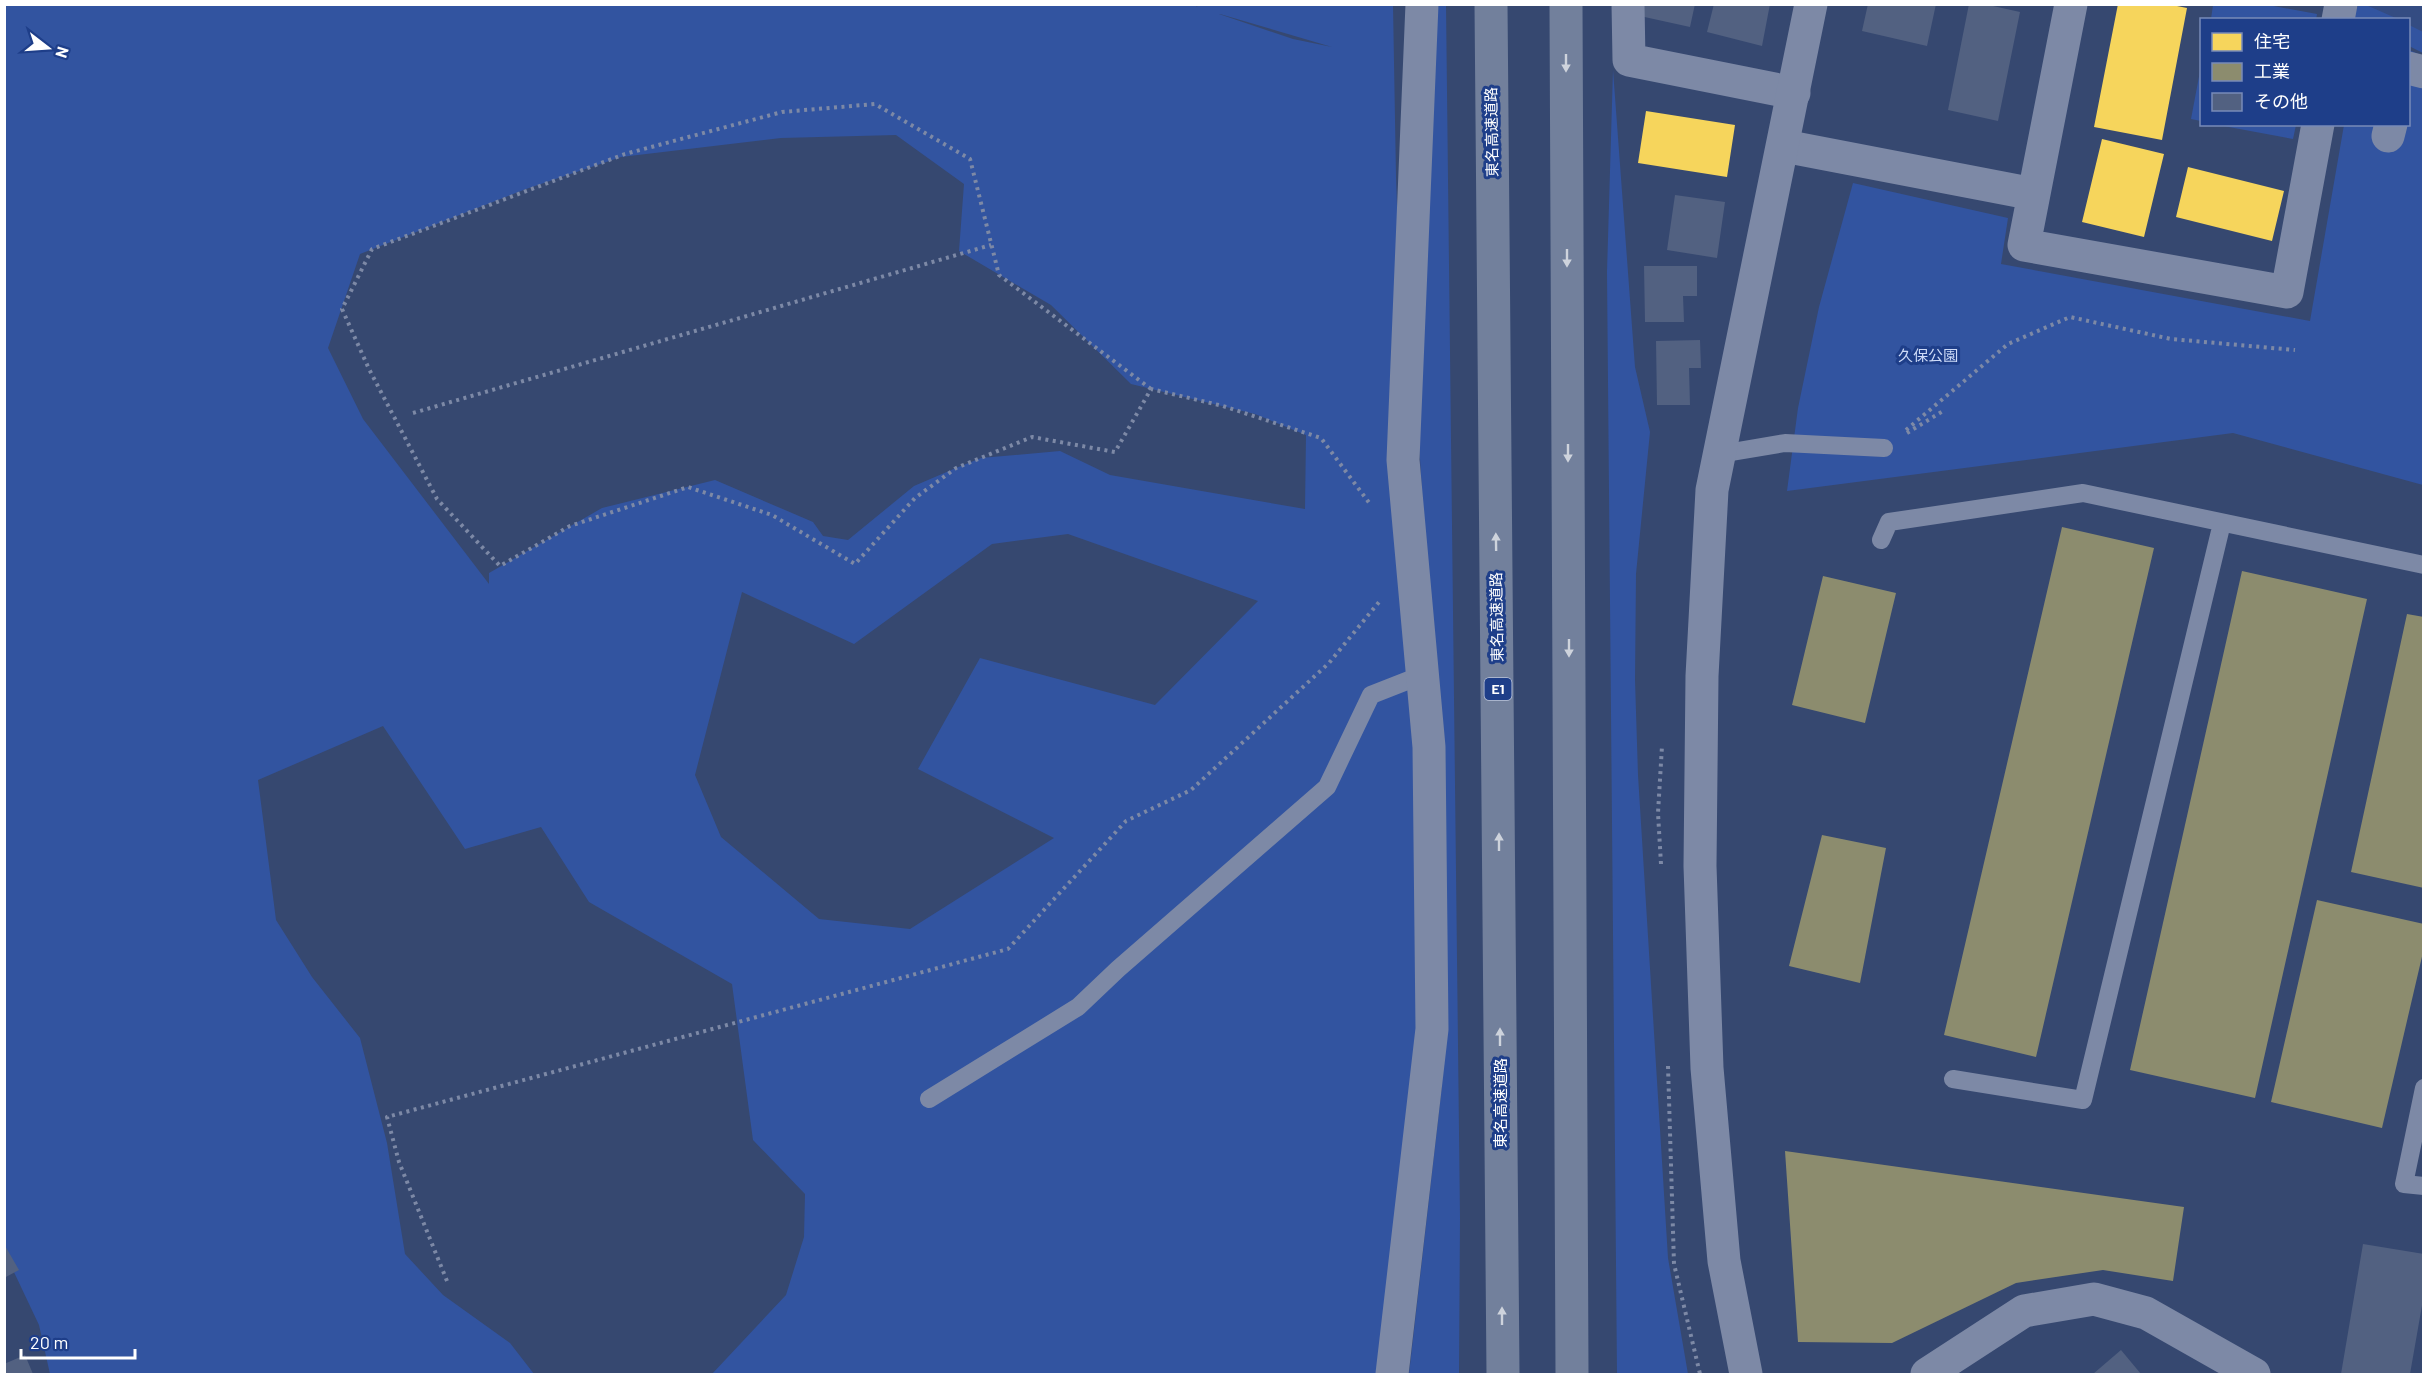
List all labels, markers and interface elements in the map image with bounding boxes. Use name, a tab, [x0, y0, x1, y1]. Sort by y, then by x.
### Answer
north arrow	[18, 18, 78, 78]
legend	[2200, 18, 2410, 126]
text: 住宅	[2254, 30, 2290, 52]
text: N	[52, 45, 73, 60]
one-way arrow	[1561, 53, 1571, 72]
text: 工業	[2254, 60, 2290, 82]
street label: 東名高速道路	[1481, 87, 1501, 177]
text: その他	[2254, 90, 2308, 112]
one-way arrow	[1562, 248, 1572, 267]
park label: 久保公園	[1898, 346, 1958, 364]
one-way arrow	[1563, 443, 1573, 462]
one-way arrow	[1491, 533, 1501, 552]
street label: 東名高速道路	[1486, 572, 1506, 662]
one-way arrow	[1564, 638, 1574, 657]
road number: E1	[1484, 678, 1512, 700]
one-way arrow	[1494, 833, 1504, 852]
one-way arrow	[1495, 1028, 1505, 1047]
street label: 東名高速道路	[1491, 1058, 1509, 1148]
one-way arrow	[1497, 1307, 1507, 1326]
scale bar	[21, 1322, 135, 1360]
text: 20 m	[30, 1331, 68, 1353]

